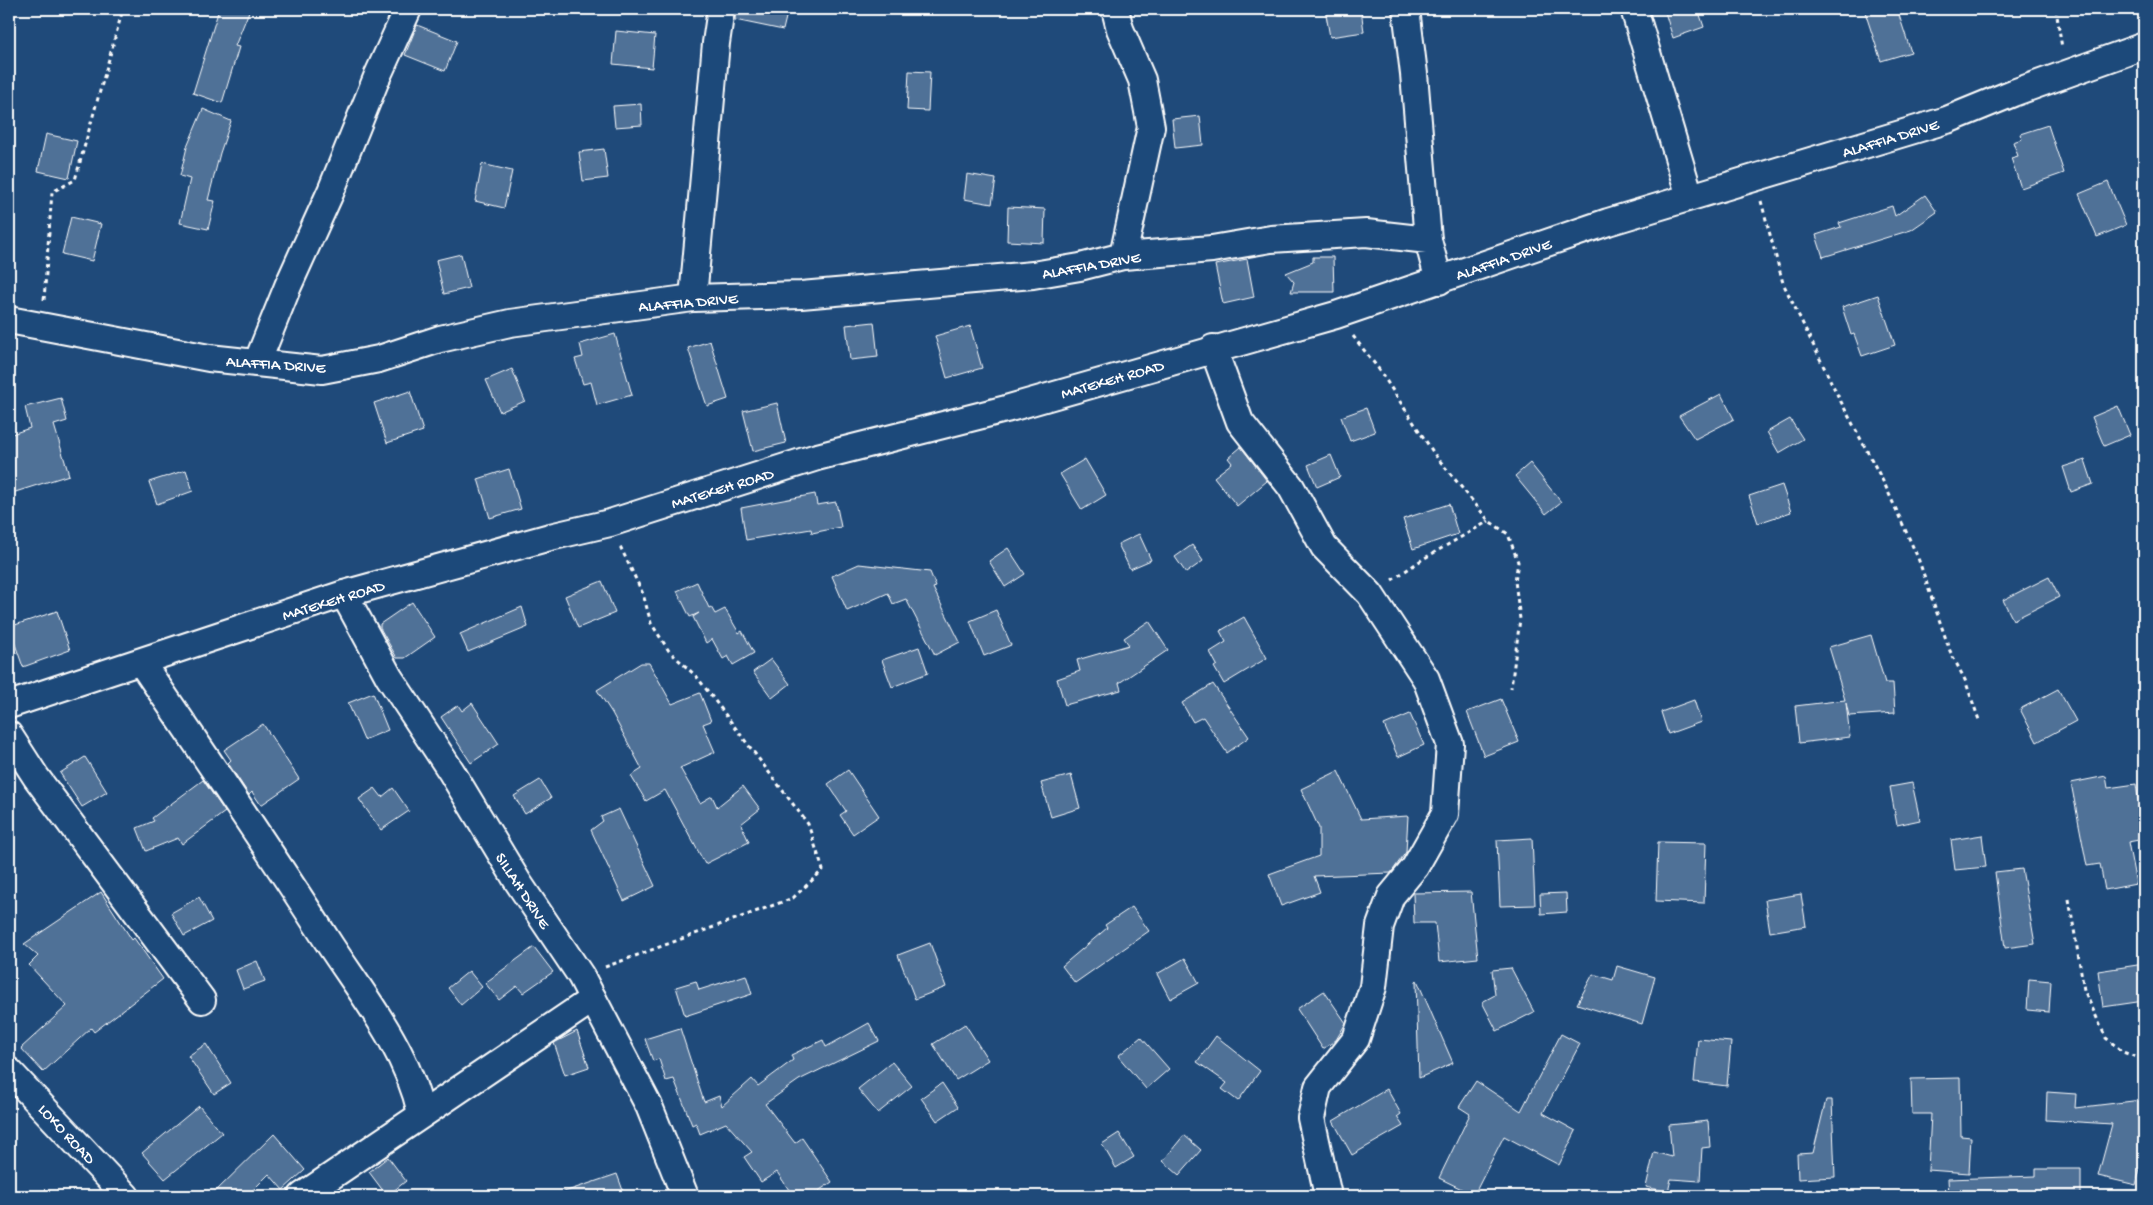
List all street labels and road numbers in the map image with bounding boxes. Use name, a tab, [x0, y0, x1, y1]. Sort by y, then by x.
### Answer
street label: ALAFFIA DRIVE	[1841, 116, 1942, 164]
street label: ALAFFIA DRIVE	[1454, 236, 1555, 287]
street label: ALAFFIA DRIVE	[1041, 249, 1143, 285]
street label: ALAFFIA DRIVE	[638, 291, 740, 318]
street label: ALAFFIA DRIVE	[225, 354, 327, 380]
street label: MATEKEH ROAD	[1059, 357, 1167, 405]
street label: MATEKEH ROAD	[669, 466, 777, 515]
street label: MATEKEH ROAD	[280, 578, 388, 627]
street label: SILLAH DRIVE	[489, 850, 553, 934]
street label: LOKO ROAD	[33, 1101, 99, 1170]

